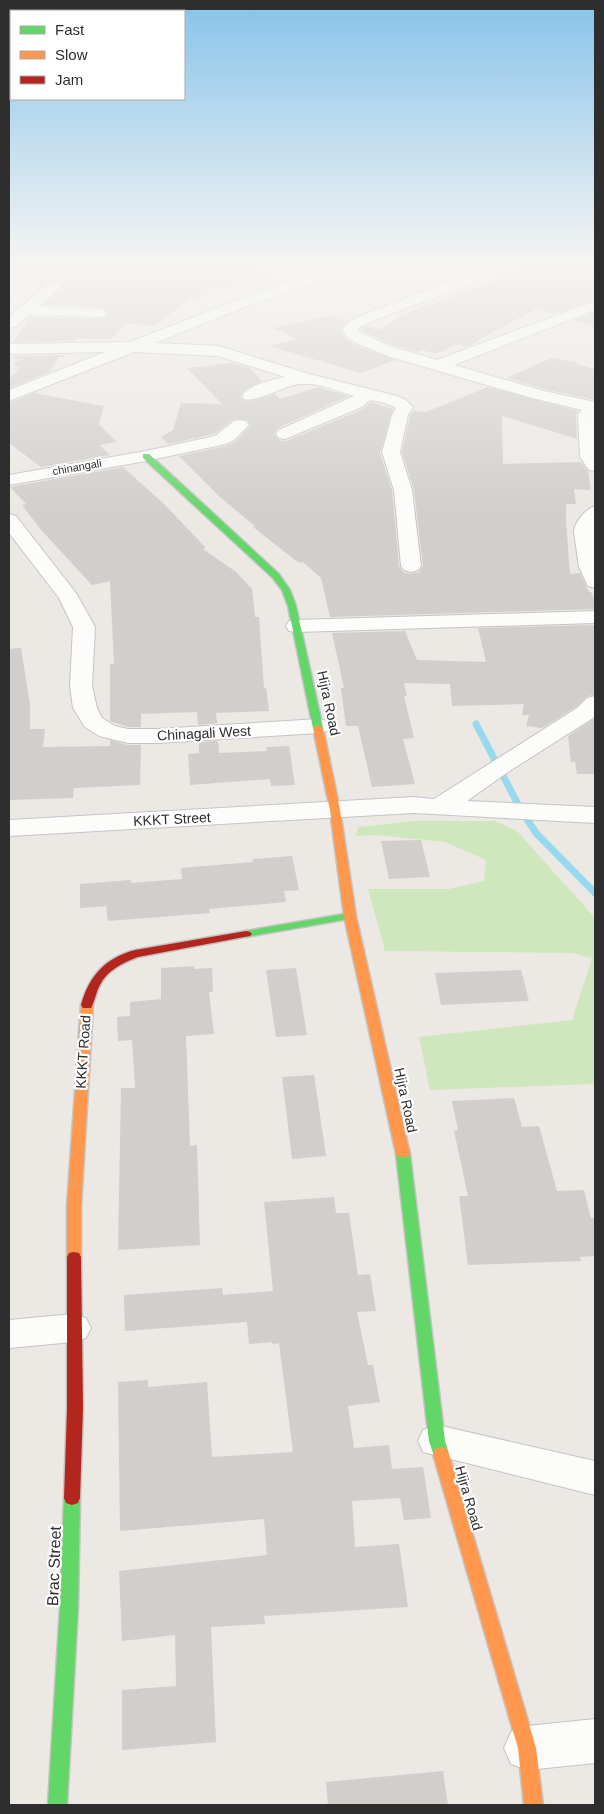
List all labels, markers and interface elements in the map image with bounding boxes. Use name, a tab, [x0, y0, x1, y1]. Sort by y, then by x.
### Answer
legend	[10, 10, 185, 100]
text: Fast	[55, 21, 85, 38]
text: Slow	[55, 46, 88, 63]
text: Jam	[55, 71, 83, 88]
street label: chinangali	[52, 457, 102, 477]
street label: Hijra Road	[314, 669, 344, 737]
street label: Chinagali West	[157, 723, 251, 743]
street label: KKKT Street	[133, 809, 211, 829]
street label: KKKT Road	[72, 1015, 94, 1089]
street label: Hijra Road	[391, 1066, 421, 1134]
street label: Hijra Road	[452, 1464, 486, 1532]
street label: Brac Street	[44, 1525, 64, 1606]

